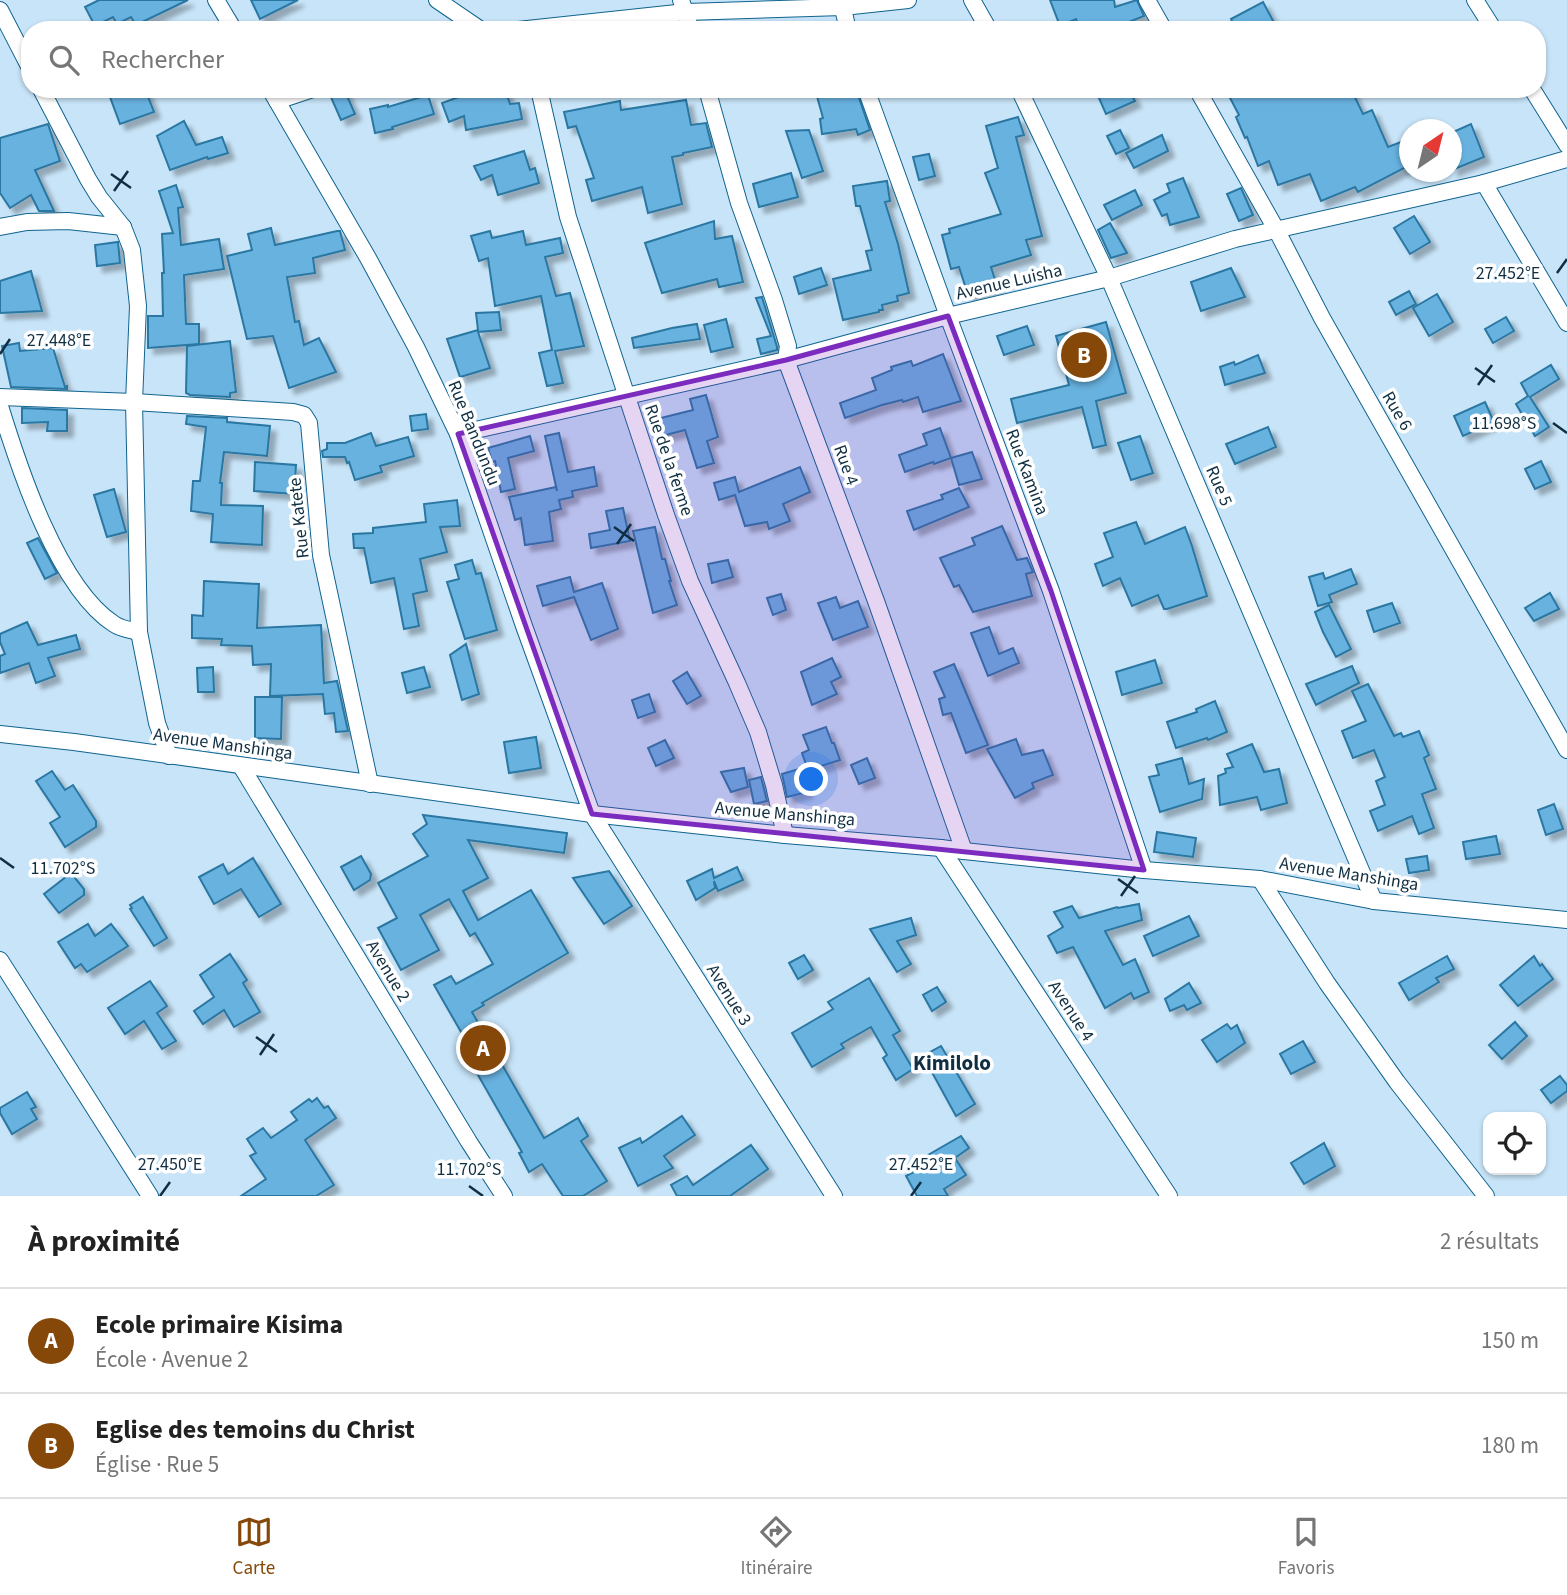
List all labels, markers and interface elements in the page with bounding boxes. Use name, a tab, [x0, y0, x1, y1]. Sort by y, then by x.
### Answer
search box	[21, 21, 1546, 98]
icon: search	[45, 41, 83, 79]
text: Rechercher	[101, 41, 224, 78]
north arrow	[1399, 119, 1462, 182]
street label: Avenue Luisha	[953, 258, 1065, 306]
text: 27.452°E	[1476, 261, 1540, 286]
text: 27.448°E	[27, 328, 91, 353]
pin: B	[1061, 329, 1107, 381]
street label: Rue Bandundu	[442, 377, 506, 489]
street label: Rue 6	[1376, 387, 1418, 435]
street label: Rue de la ferme	[638, 401, 700, 519]
text: 11.698°S	[1472, 411, 1536, 436]
street label: Rue Kamina	[999, 425, 1055, 519]
street label: Rue 4	[827, 441, 865, 489]
street label: Rue 5	[1199, 462, 1239, 510]
street label: Rue Katete	[282, 476, 316, 560]
street label: Avenue Manshinga	[152, 722, 294, 766]
your location	[794, 762, 828, 796]
street label: Avenue Manshinga	[714, 795, 856, 833]
street label: Avenue Manshinga	[1278, 851, 1420, 897]
text: 11.702°S	[31, 856, 95, 881]
street label: Avenue 2	[360, 935, 416, 1007]
street label: Avenue 3	[700, 960, 758, 1031]
street label: Avenue 4	[1042, 976, 1100, 1046]
pin: A	[460, 1022, 506, 1074]
district label: Kimilolo	[913, 1048, 991, 1078]
map controls	[1483, 1112, 1546, 1175]
button: locate	[1483, 1112, 1546, 1175]
text: 27.450°E	[138, 1152, 202, 1177]
text: 27.452°E	[889, 1152, 953, 1177]
text: 11.702°S	[437, 1157, 501, 1182]
text: À proximité	[28, 1220, 180, 1263]
text: 2 résultats	[1440, 1225, 1539, 1258]
text: Ecole primaire Kisima	[95, 1306, 343, 1343]
text: A	[44, 1324, 58, 1357]
text: 150 m	[1481, 1324, 1539, 1357]
text: École · Avenue 2	[95, 1343, 248, 1376]
text: Eglise des temoins du Christ	[95, 1411, 415, 1448]
text: B	[44, 1429, 58, 1462]
text: 180 m	[1481, 1429, 1539, 1462]
text: Église · Rue 5	[95, 1448, 219, 1481]
tab: Carte	[233, 1513, 275, 1582]
tab: Itinéraire	[740, 1513, 813, 1582]
tab: Favoris	[1278, 1513, 1334, 1582]

